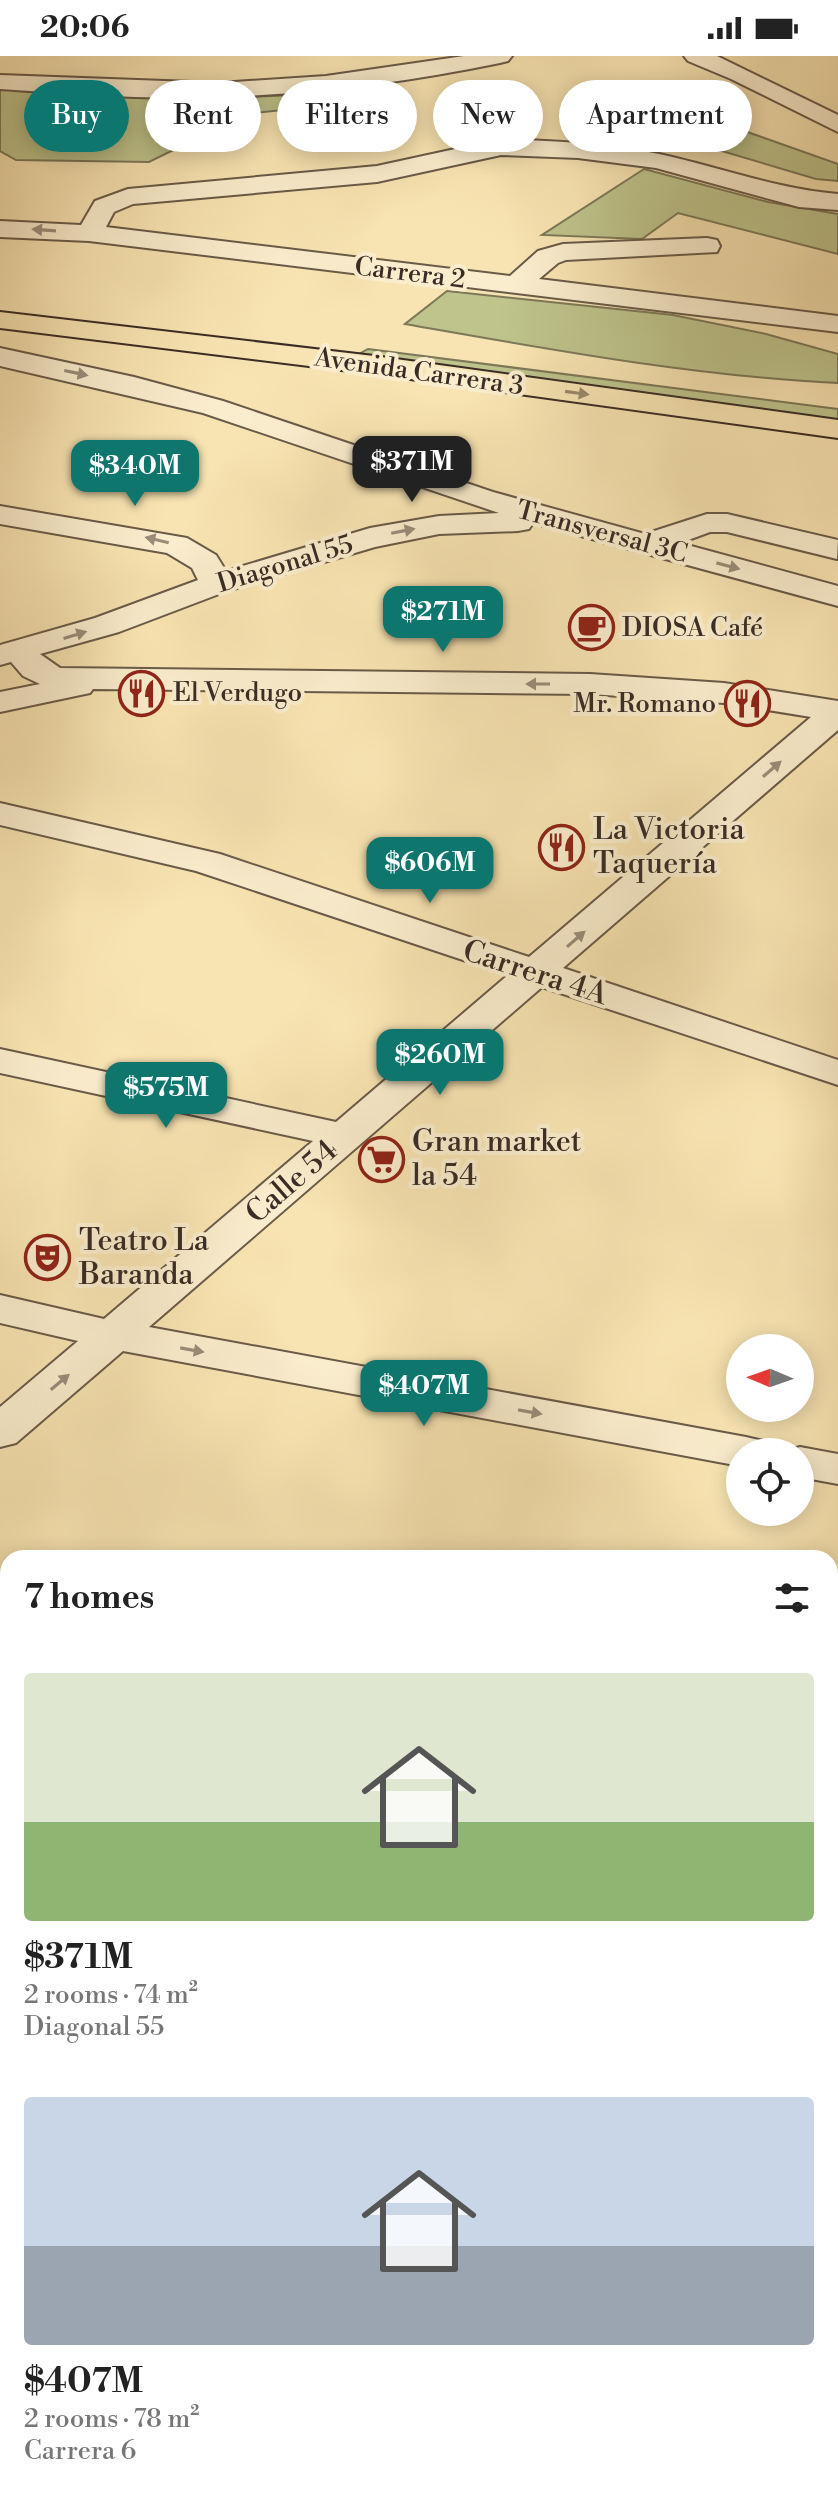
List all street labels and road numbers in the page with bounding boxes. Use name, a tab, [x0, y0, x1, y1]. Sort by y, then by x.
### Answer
street label: Carrera 2	[353, 250, 467, 296]
street label: Avenida Carrera 3	[312, 341, 525, 402]
street label: Transversal 3C	[513, 494, 691, 570]
street label: Diagonal 55	[213, 528, 357, 600]
street label: Carrera 4A	[458, 932, 613, 1015]
street label: Calle 54	[238, 1132, 346, 1232]

